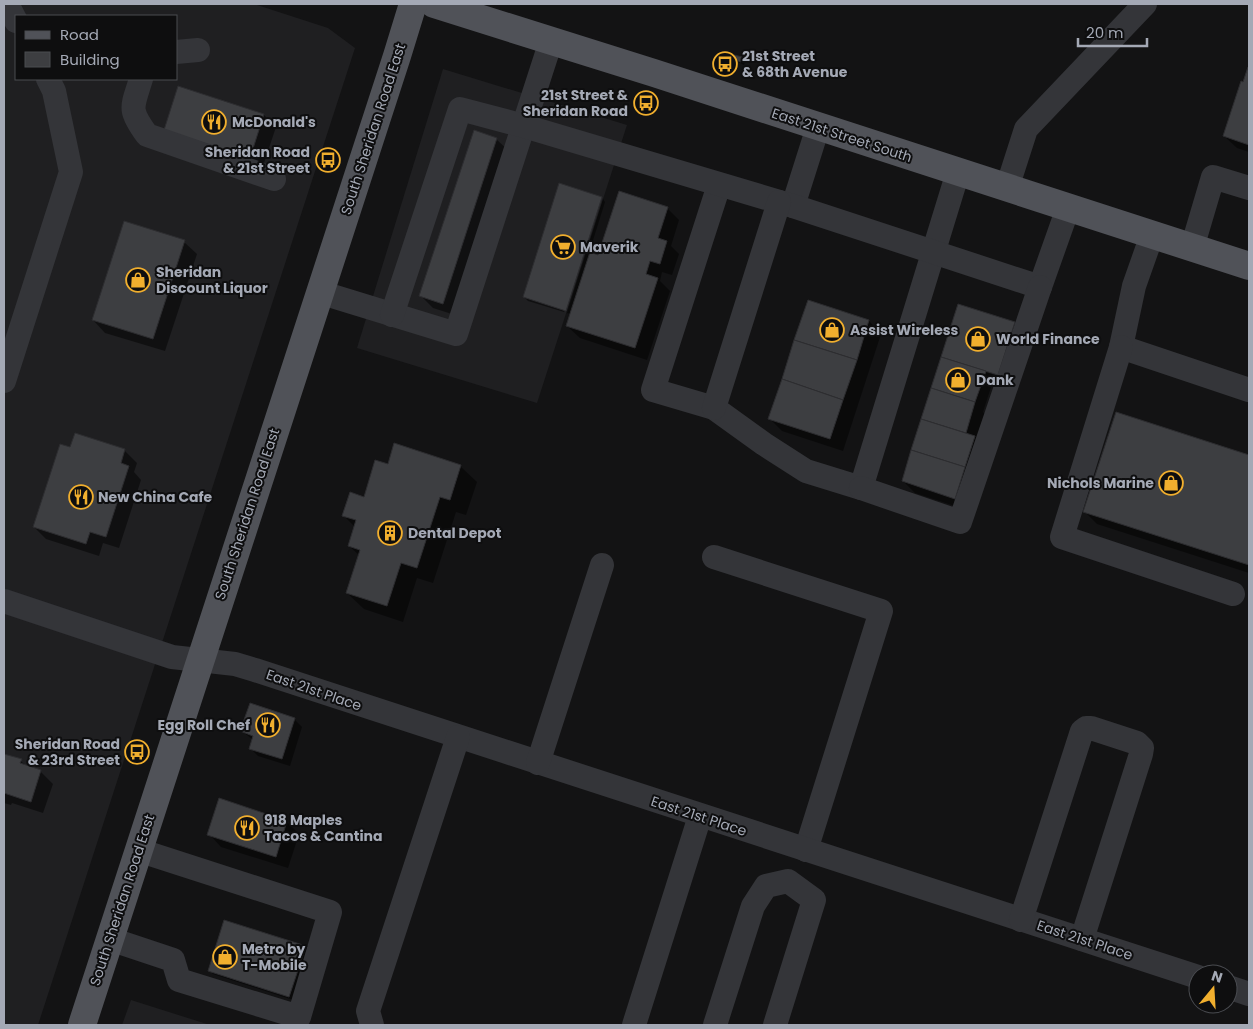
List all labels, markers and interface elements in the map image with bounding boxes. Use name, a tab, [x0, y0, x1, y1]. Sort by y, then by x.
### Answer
legend	[15, 15, 178, 80]
scale bar	[1078, 15, 1147, 47]
text: 20 m	[1086, 22, 1124, 43]
text: Road	[60, 24, 99, 45]
street label: South Sheridan Road East	[336, 41, 410, 217]
place label: 21st Street & 68th Avenue	[742, 46, 848, 82]
text: Building	[60, 49, 120, 70]
bus stop icon: 21st Street & 68th Avenue	[712, 51, 738, 77]
place label: 21st Street & Sheridan Road	[523, 85, 629, 121]
bus stop icon: 21st Street & Sheridan Road	[633, 90, 659, 116]
street label: East 21st Street South	[769, 103, 915, 167]
restaurant icon: McDonald's	[201, 109, 227, 135]
place label: McDonald's	[232, 112, 316, 132]
place label: Sheridan Road & 21st Street	[205, 142, 310, 178]
bus stop icon: Sheridan Road & 21st Street	[315, 147, 341, 173]
supermarket icon: Maverik	[550, 234, 576, 260]
place label: Maverik	[580, 237, 639, 257]
place label: Sheridan Discount Liquor	[156, 262, 268, 298]
shop icon: Sheridan Discount Liquor	[125, 267, 151, 293]
shop icon: Assist Wireless	[819, 317, 845, 343]
place label: Assist Wireless	[850, 320, 959, 340]
shop icon: World Finance	[965, 326, 991, 352]
place label: World Finance	[996, 329, 1100, 349]
shop icon: Dank	[945, 367, 971, 393]
place label: Dank	[976, 370, 1014, 390]
street label: South Sheridan Road East	[210, 426, 284, 602]
shop icon: Nichols Marine	[1158, 470, 1184, 496]
place label: Nichols Marine	[1047, 473, 1154, 493]
restaurant icon: New China Cafe	[68, 484, 94, 510]
place label: New China Cafe	[98, 487, 213, 507]
building icon: Dental Depot	[377, 520, 403, 546]
place label: Dental Depot	[408, 523, 502, 543]
street label: East 21st Place	[264, 664, 365, 716]
restaurant icon: Egg Roll Chef	[255, 712, 281, 738]
place label: Egg Roll Chef	[157, 715, 250, 735]
place label: Sheridan Road & 23rd Street	[15, 734, 120, 770]
bus stop icon: Sheridan Road & 23rd Street	[124, 739, 150, 765]
street label: East 21st Place	[649, 791, 750, 841]
place label: 918 Maples Tacos & Cantina	[264, 810, 382, 846]
street label: South Sheridan Road East	[85, 812, 159, 988]
restaurant icon: 918 Maples Tacos & Cantina	[234, 815, 260, 841]
street label: East 21st Place	[1035, 915, 1136, 965]
place label: Metro by T-Mobile	[242, 939, 307, 975]
shop icon: Metro by T-Mobile	[212, 944, 238, 970]
north arrow	[1188, 964, 1238, 1014]
text: N	[1209, 965, 1225, 988]

